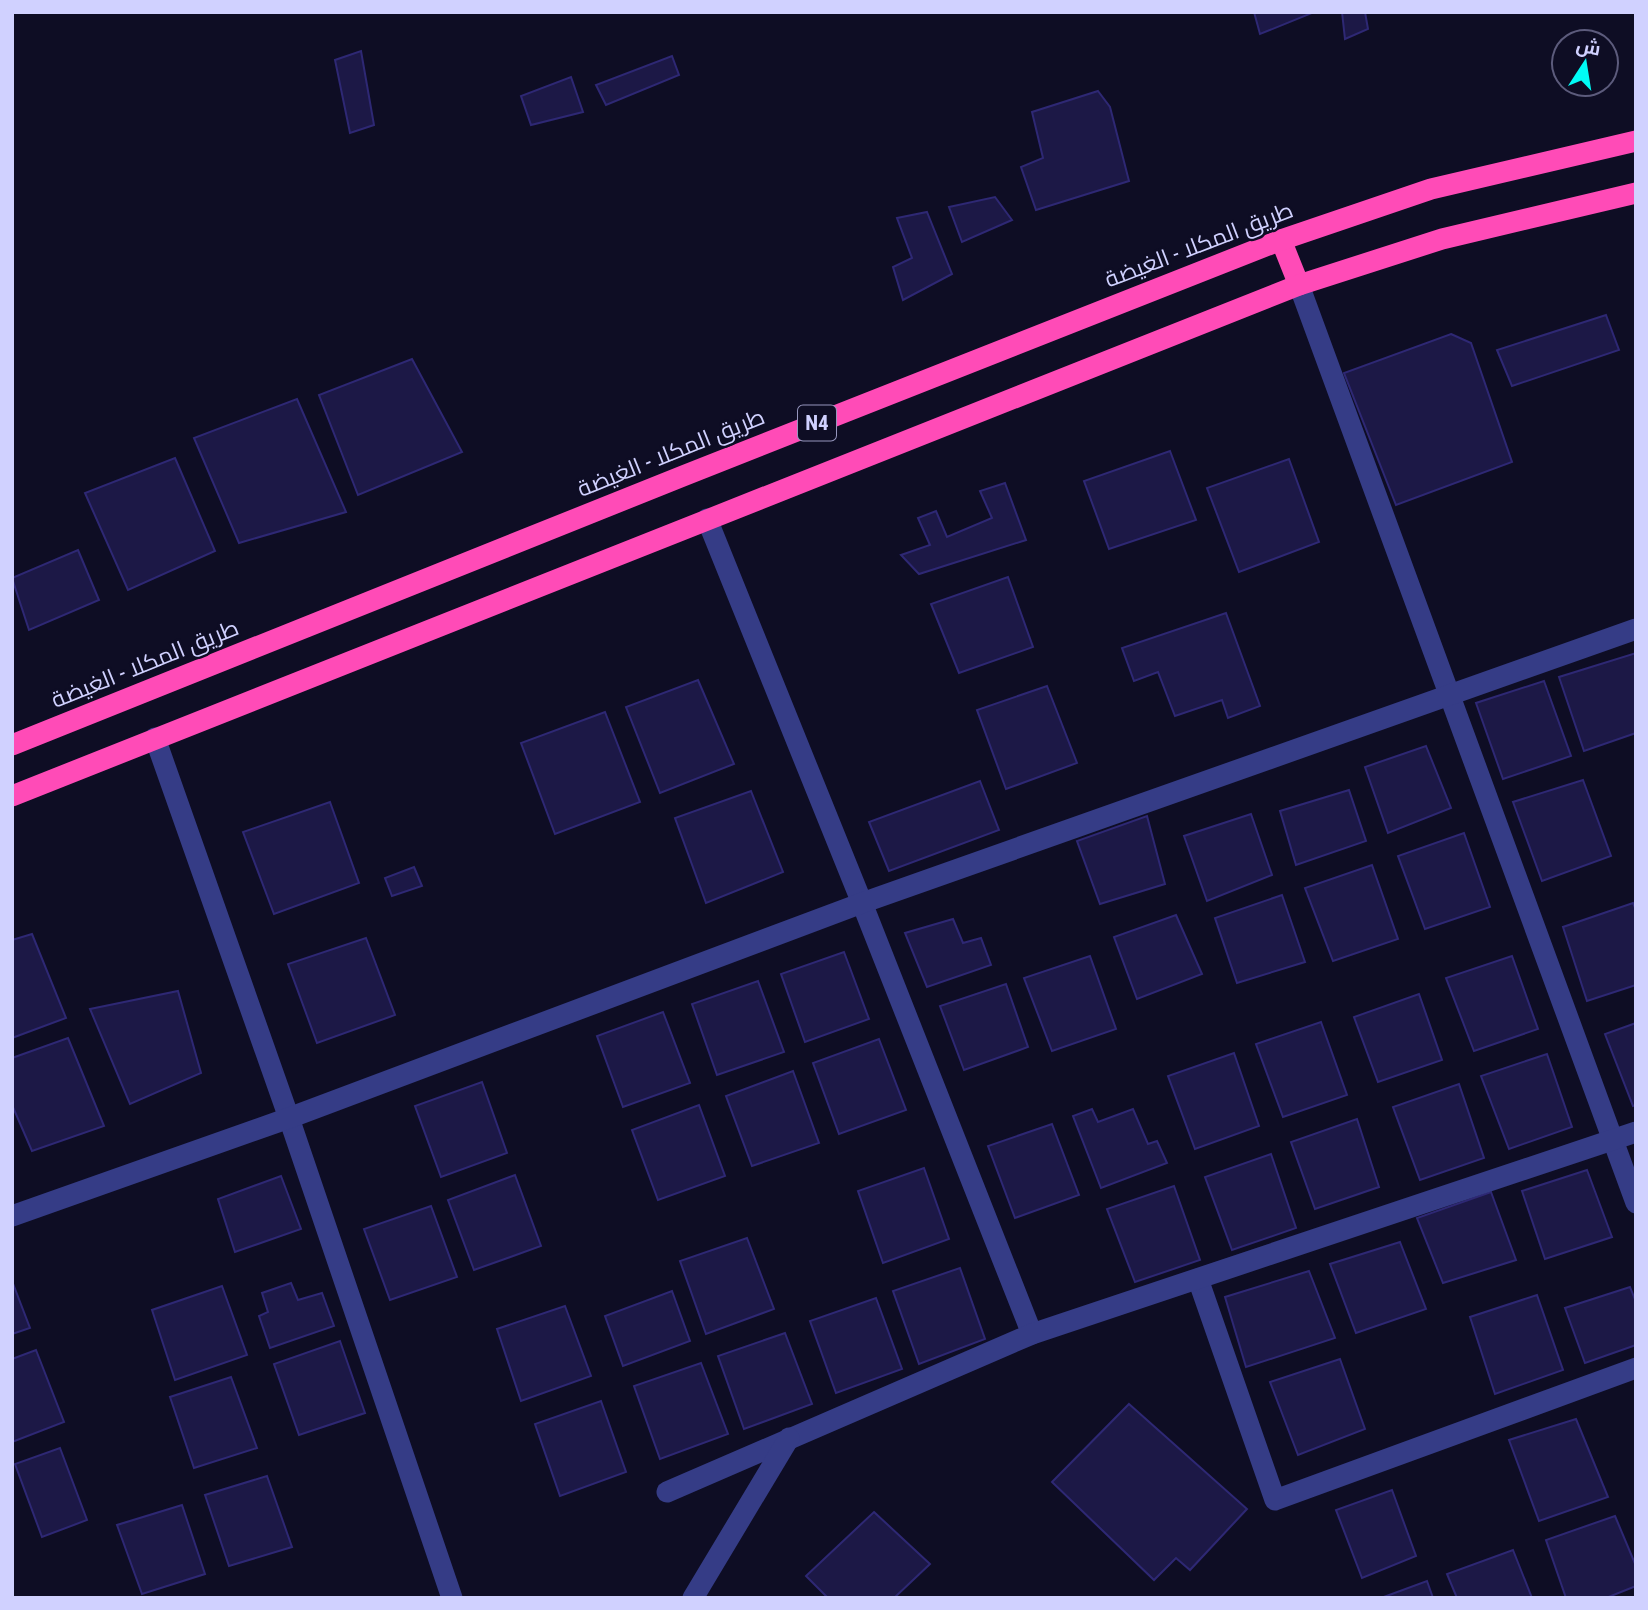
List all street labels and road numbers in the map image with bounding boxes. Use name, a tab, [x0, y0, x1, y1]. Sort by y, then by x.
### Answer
street label: طريق المكلا - الغيضة	[1101, 197, 1297, 293]
street label: طريق المكلا - الغيضة	[573, 403, 769, 503]
road number: N4	[798, 406, 836, 440]
street label: طريق المكلا - الغيضة	[47, 614, 243, 714]

